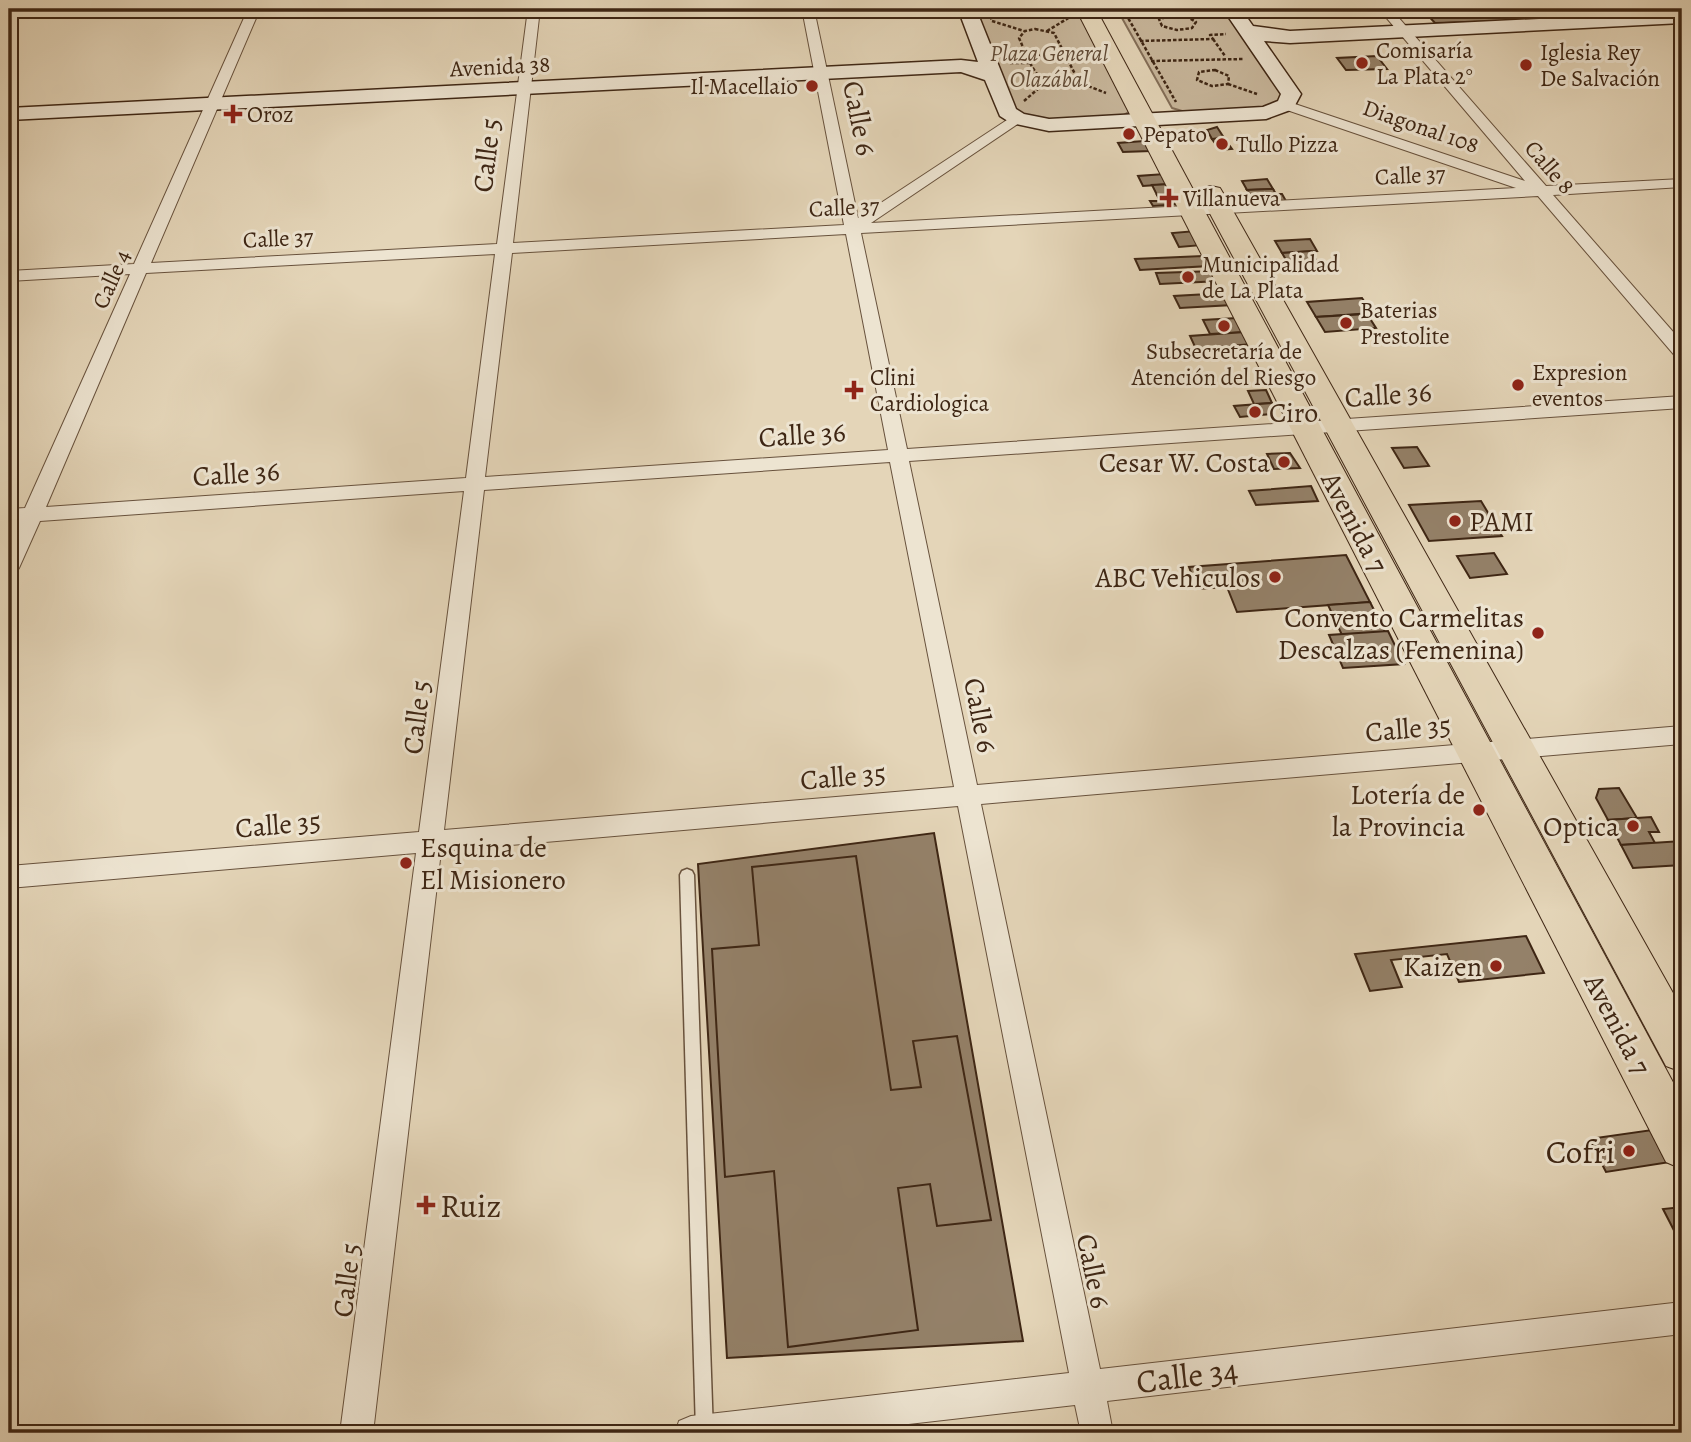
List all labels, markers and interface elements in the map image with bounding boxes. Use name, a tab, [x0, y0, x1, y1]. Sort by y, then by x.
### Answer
place label: Comisaría La Plata 2°	[1376, 35, 1473, 92]
place label: Iglesia Rey De Salvación	[1540, 37, 1660, 94]
park label: Plaza General Olazábal	[990, 38, 1108, 95]
street label: Avenida 38	[448, 48, 551, 85]
marker: Comisaría La Plata 2°	[1354, 55, 1370, 71]
marker: Iglesia Rey De Salvación	[1518, 57, 1534, 73]
place label: Il Macellaio	[690, 71, 798, 102]
marker: Il Macellaio	[804, 78, 820, 94]
street label: Calle 6	[833, 78, 885, 159]
street label: Diagonal 108	[1359, 92, 1483, 161]
place label: Oroz	[247, 99, 294, 130]
marker: Oroz	[225, 106, 241, 122]
street label: Calle 5	[464, 116, 510, 194]
place label: Pepato	[1143, 119, 1207, 150]
marker: Pepato	[1121, 126, 1137, 142]
place label: Tullo Pizza	[1236, 129, 1339, 160]
street label: Calle 8	[1517, 134, 1582, 201]
marker: Tullo Pizza	[1214, 136, 1230, 152]
street label: Calle 37	[1374, 158, 1446, 193]
place label: Villanueva	[1182, 183, 1281, 214]
street label: Calle 37	[808, 190, 880, 225]
marker: Villanueva	[1161, 190, 1177, 206]
street label: Calle 37	[242, 221, 314, 256]
street label: Calle 4	[85, 245, 138, 314]
place label: Municipalidad de La Plata	[1202, 249, 1340, 306]
marker: Municipalidad de La Plata	[1180, 269, 1196, 285]
place label: Baterias Prestolite	[1360, 295, 1450, 352]
marker: Baterias Prestolite	[1338, 315, 1354, 331]
marker: Subsecretaría de Atención del Riesgo	[1216, 318, 1232, 334]
place label: Subsecretaría de Atención del Riesgo	[1131, 336, 1316, 393]
place label: Expresion eventos	[1532, 357, 1628, 414]
place label: Clini Cardiologica	[870, 362, 990, 419]
street label: Calle 36	[1343, 373, 1433, 417]
marker: Expresion eventos	[1510, 377, 1526, 393]
marker: Clini Cardiologica	[844, 380, 864, 400]
place label: Ciro	[1269, 394, 1318, 432]
marker: Ciro	[1247, 404, 1263, 420]
street label: Calle 36	[757, 413, 847, 457]
place label: Cesar W. Costa	[1099, 444, 1270, 482]
street label: Calle 36	[191, 452, 281, 496]
marker: Cesar W. Costa	[1276, 454, 1292, 470]
street label: Avenida 7	[1311, 465, 1397, 580]
place label: PAMI	[1469, 503, 1534, 541]
marker: PAMI	[1447, 513, 1463, 529]
place label: ABC Vehiculos	[1094, 559, 1261, 597]
marker: ABC Vehiculos	[1267, 569, 1283, 585]
place label: Convento Carmelitas Descalzas (Femenina)	[1278, 599, 1524, 669]
marker: Convento Carmelitas Descalzas (Femenina)	[1530, 625, 1546, 641]
street label: Calle 6	[954, 675, 1006, 756]
street label: Calle 5	[394, 678, 440, 756]
street label: Calle 35	[1364, 706, 1453, 752]
street label: Calle 35	[799, 754, 888, 800]
place label: Lotería de la Provincia	[1332, 776, 1465, 846]
street label: Calle 35	[234, 802, 323, 848]
marker: Lotería de la Provincia	[1471, 802, 1487, 818]
place label: Optica	[1543, 808, 1619, 846]
marker: Optica	[1625, 818, 1641, 834]
place label: Esquina de El Misionero	[420, 829, 566, 899]
marker: Esquina de El Misionero	[398, 855, 414, 871]
place label: Kaizen	[1403, 948, 1482, 986]
marker: Kaizen	[1488, 958, 1504, 974]
street label: Avenida 7	[1574, 967, 1660, 1082]
place label: Cofri	[1546, 1129, 1615, 1174]
marker: Cofri	[1621, 1143, 1637, 1159]
place label: Ruiz	[440, 1183, 502, 1228]
marker: Ruiz	[418, 1197, 434, 1213]
street label: Calle 6	[1067, 1230, 1119, 1312]
street label: Calle 5	[324, 1241, 370, 1319]
street label: Calle 34	[1134, 1347, 1241, 1404]

